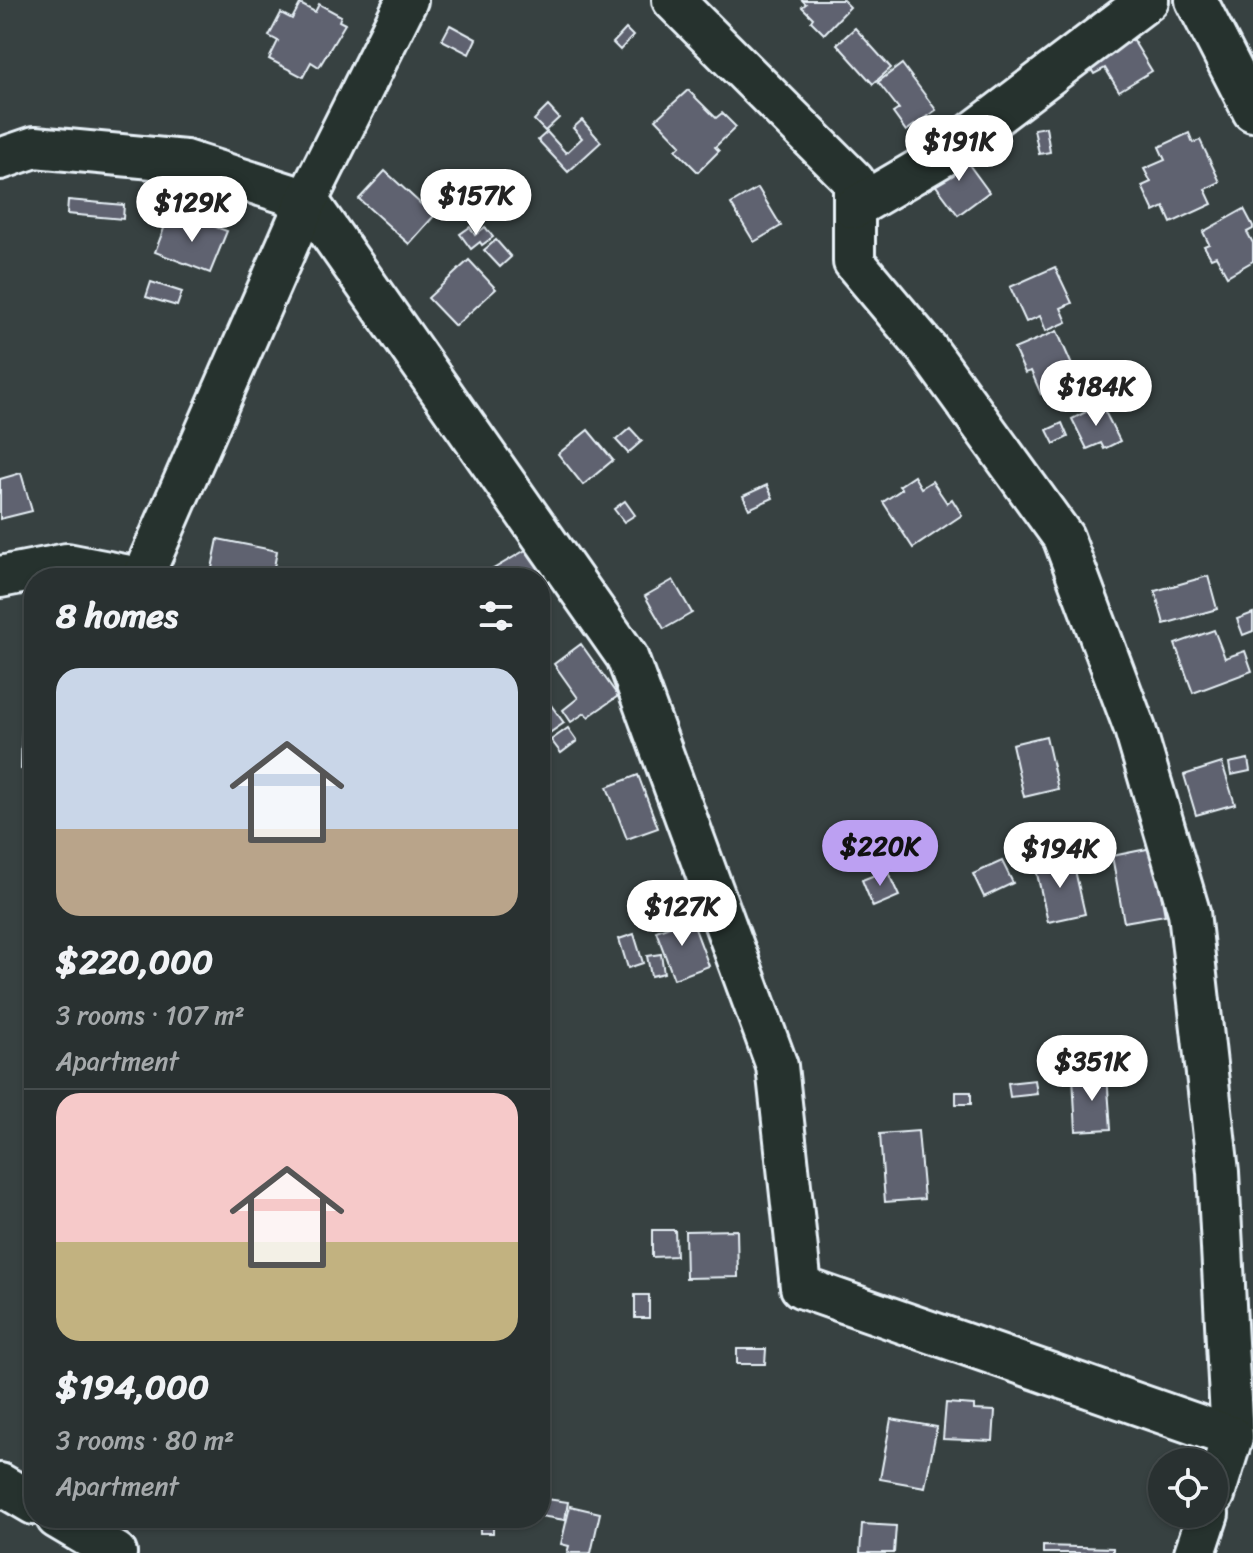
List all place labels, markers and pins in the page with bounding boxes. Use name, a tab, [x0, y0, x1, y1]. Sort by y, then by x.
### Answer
pin: $191K	[903, 115, 1015, 183]
pin: $157K	[420, 169, 532, 237]
pin: $129K	[136, 176, 248, 244]
pin: $184K	[1040, 360, 1152, 428]
pin: $220K	[824, 820, 936, 888]
pin: $194K	[1004, 822, 1116, 890]
pin: $127K	[626, 880, 738, 948]
pin: $351K	[1036, 1035, 1148, 1103]

